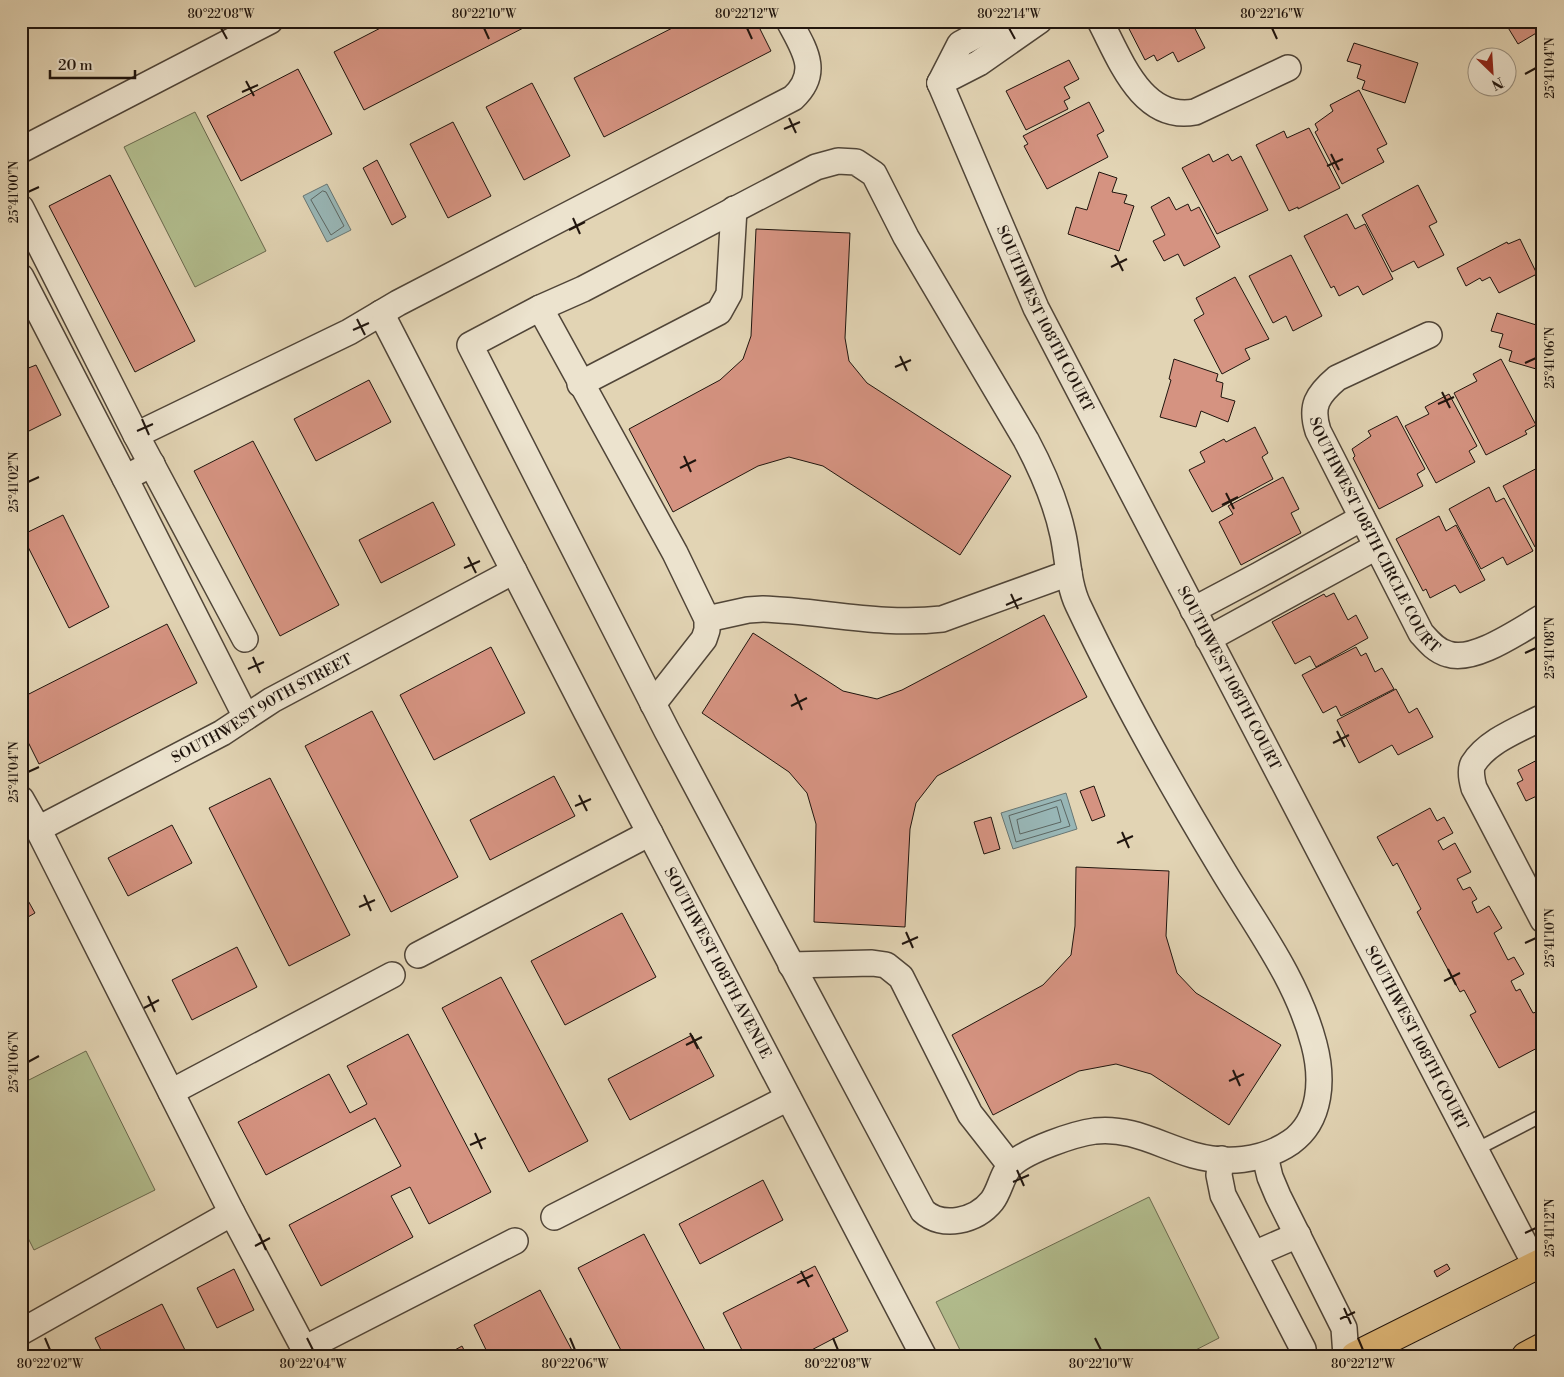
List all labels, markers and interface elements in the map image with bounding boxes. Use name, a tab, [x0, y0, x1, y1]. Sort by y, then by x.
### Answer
text: 80°22'08"W	[188, 7, 256, 22]
text: 80°22'10"W	[452, 7, 517, 22]
text: 80°22'12"W	[715, 7, 780, 22]
text: 80°22'14"W	[977, 7, 1042, 22]
text: 80°22'16"W	[1240, 7, 1305, 22]
text: 25°41'04"N	[1543, 37, 1558, 99]
scale bar	[50, 48, 135, 80]
north arrow	[1466, 48, 1516, 98]
text: 20 m	[58, 56, 93, 75]
text: N	[1488, 72, 1506, 93]
text: 25°41'00"N	[7, 161, 22, 223]
street label: SOUTHWEST 108TH COURT	[992, 222, 1098, 416]
text: 25°41'06"N	[1543, 327, 1558, 389]
street label: SOUTHWEST 108TH CIRCLE COURT	[1305, 415, 1444, 657]
text: 25°41'02"N	[7, 451, 22, 513]
street label: SOUTHWEST 108TH COURT	[1173, 583, 1285, 774]
text: 25°41'08"N	[1543, 617, 1558, 679]
street label: SOUTHWEST 90TH STREET	[168, 649, 356, 767]
text: 25°41'04"N	[7, 741, 22, 803]
street label: SOUTHWEST 108TH AVENUE	[660, 864, 776, 1062]
text: 25°41'10"N	[1543, 908, 1558, 968]
street label: SOUTHWEST 108TH COURT	[1361, 943, 1473, 1134]
text: 25°41'06"N	[7, 1031, 22, 1093]
text: 25°41'12"N	[1543, 1199, 1558, 1257]
text: 80°22'02"W	[17, 1357, 84, 1372]
text: 80°22'04"W	[280, 1357, 347, 1372]
text: 80°22'06"W	[542, 1357, 610, 1372]
text: 80°22'08"W	[805, 1357, 873, 1372]
text: 80°22'10"W	[1069, 1357, 1134, 1372]
text: 80°22'12"W	[1331, 1357, 1396, 1372]

